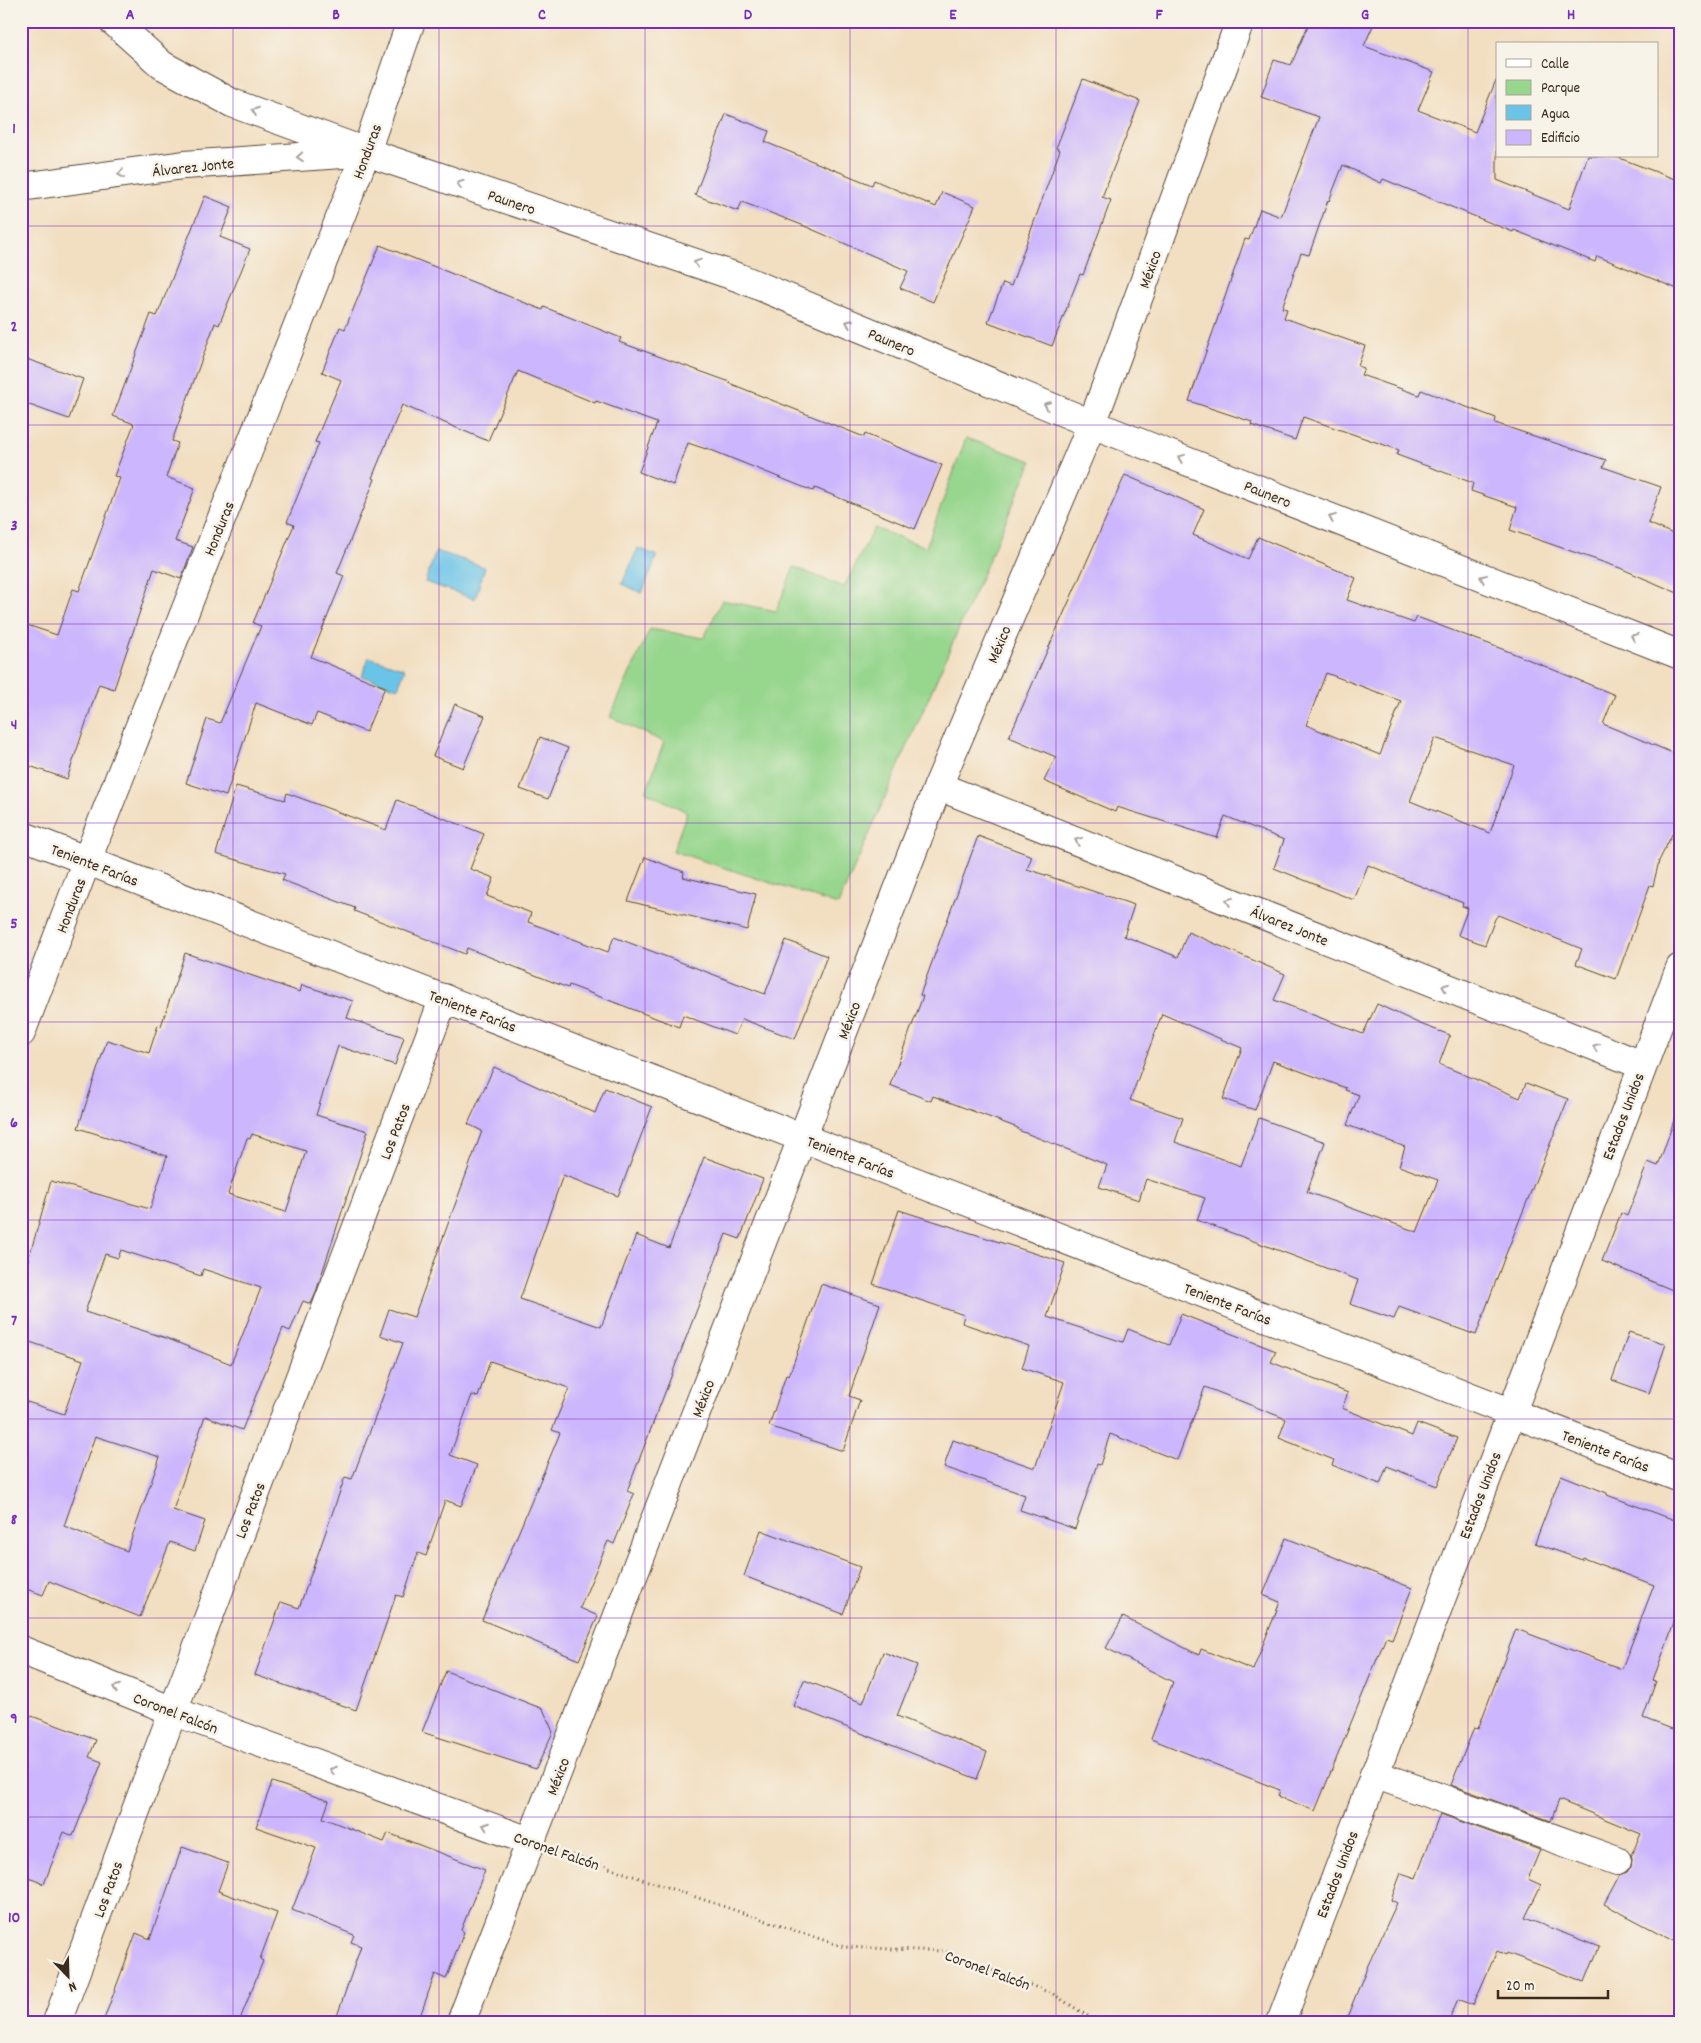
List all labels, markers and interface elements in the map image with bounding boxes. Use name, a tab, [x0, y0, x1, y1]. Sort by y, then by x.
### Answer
text: A	[126, 4, 135, 27]
text: B	[332, 4, 340, 27]
text: C	[538, 4, 546, 27]
text: D	[744, 4, 753, 27]
text: E	[949, 4, 957, 27]
text: F	[1155, 4, 1163, 27]
text: G	[1361, 4, 1369, 27]
text: H	[1567, 4, 1575, 27]
legend	[1496, 42, 1658, 158]
text: Calle	[1541, 54, 1570, 76]
text: Parque	[1541, 78, 1581, 100]
text: Agua	[1541, 104, 1570, 126]
one-way arrow	[251, 107, 259, 117]
text: 1	[12, 118, 16, 141]
street label: Honduras	[348, 121, 389, 183]
text: Edificio	[1541, 128, 1580, 150]
one-way arrow	[296, 151, 304, 162]
street label: Álvarez Jonte	[151, 153, 235, 184]
one-way arrow	[116, 168, 125, 178]
one-way arrow	[457, 180, 465, 190]
street label: Paunero	[484, 184, 538, 222]
street label: México	[1134, 248, 1169, 292]
one-way arrow	[694, 259, 702, 269]
text: 2	[11, 316, 18, 339]
one-way arrow	[845, 318, 853, 328]
street label: Paunero	[864, 323, 918, 363]
one-way arrow	[1043, 401, 1052, 411]
one-way arrow	[1177, 454, 1186, 465]
street label: Paunero	[1240, 475, 1294, 515]
street label: Honduras	[199, 498, 242, 560]
one-way arrow	[1328, 514, 1337, 524]
text: 3	[10, 515, 18, 538]
one-way arrow	[1479, 573, 1488, 584]
street label: México	[982, 623, 1018, 667]
one-way arrow	[1631, 633, 1639, 643]
text: 4	[11, 714, 17, 737]
one-way arrow	[1074, 837, 1083, 848]
street label: Teniente Farías	[47, 839, 142, 894]
street label: Honduras	[51, 875, 93, 937]
one-way arrow	[1225, 897, 1234, 907]
street label: Álvarez Jonte	[1247, 901, 1332, 953]
text: 5	[10, 913, 18, 936]
one-way arrow	[1442, 983, 1450, 993]
street label: Teniente Farías	[425, 985, 520, 1040]
street label: México	[833, 999, 868, 1043]
one-way arrow	[1593, 1043, 1601, 1053]
street label: Estados Unidos	[1597, 1070, 1652, 1164]
street label: Los Patos	[375, 1100, 418, 1163]
text: 6	[10, 1112, 18, 1135]
street label: Teniente Farías	[803, 1131, 898, 1186]
street label: Teniente Farías	[1180, 1278, 1275, 1333]
text: 7	[11, 1310, 17, 1333]
street label: México	[687, 1377, 722, 1421]
street label: Teniente Farías	[1558, 1425, 1653, 1480]
street label: Estados Unidos	[1454, 1449, 1509, 1543]
street label: Los Patos	[230, 1479, 273, 1542]
text: 8	[11, 1509, 18, 1532]
one-way arrow	[112, 1684, 121, 1694]
street label: Coronel Falcón	[129, 1688, 221, 1741]
text: 9	[10, 1708, 18, 1731]
street label: México	[542, 1755, 577, 1799]
one-way arrow	[330, 1766, 338, 1776]
one-way arrow	[482, 1822, 491, 1832]
street label: Coronel Falcón	[510, 1827, 602, 1878]
street label: Estados Unidos	[1311, 1828, 1366, 1922]
street label: Los Patos	[89, 1858, 130, 1921]
text: 10	[8, 1907, 20, 1930]
street label: Coronel Falcón	[941, 1945, 1033, 1997]
north arrow	[42, 1950, 92, 2000]
scale bar	[1498, 1968, 1608, 2000]
text: N	[65, 1976, 79, 1997]
text: 20 m	[1506, 1976, 1534, 1998]

